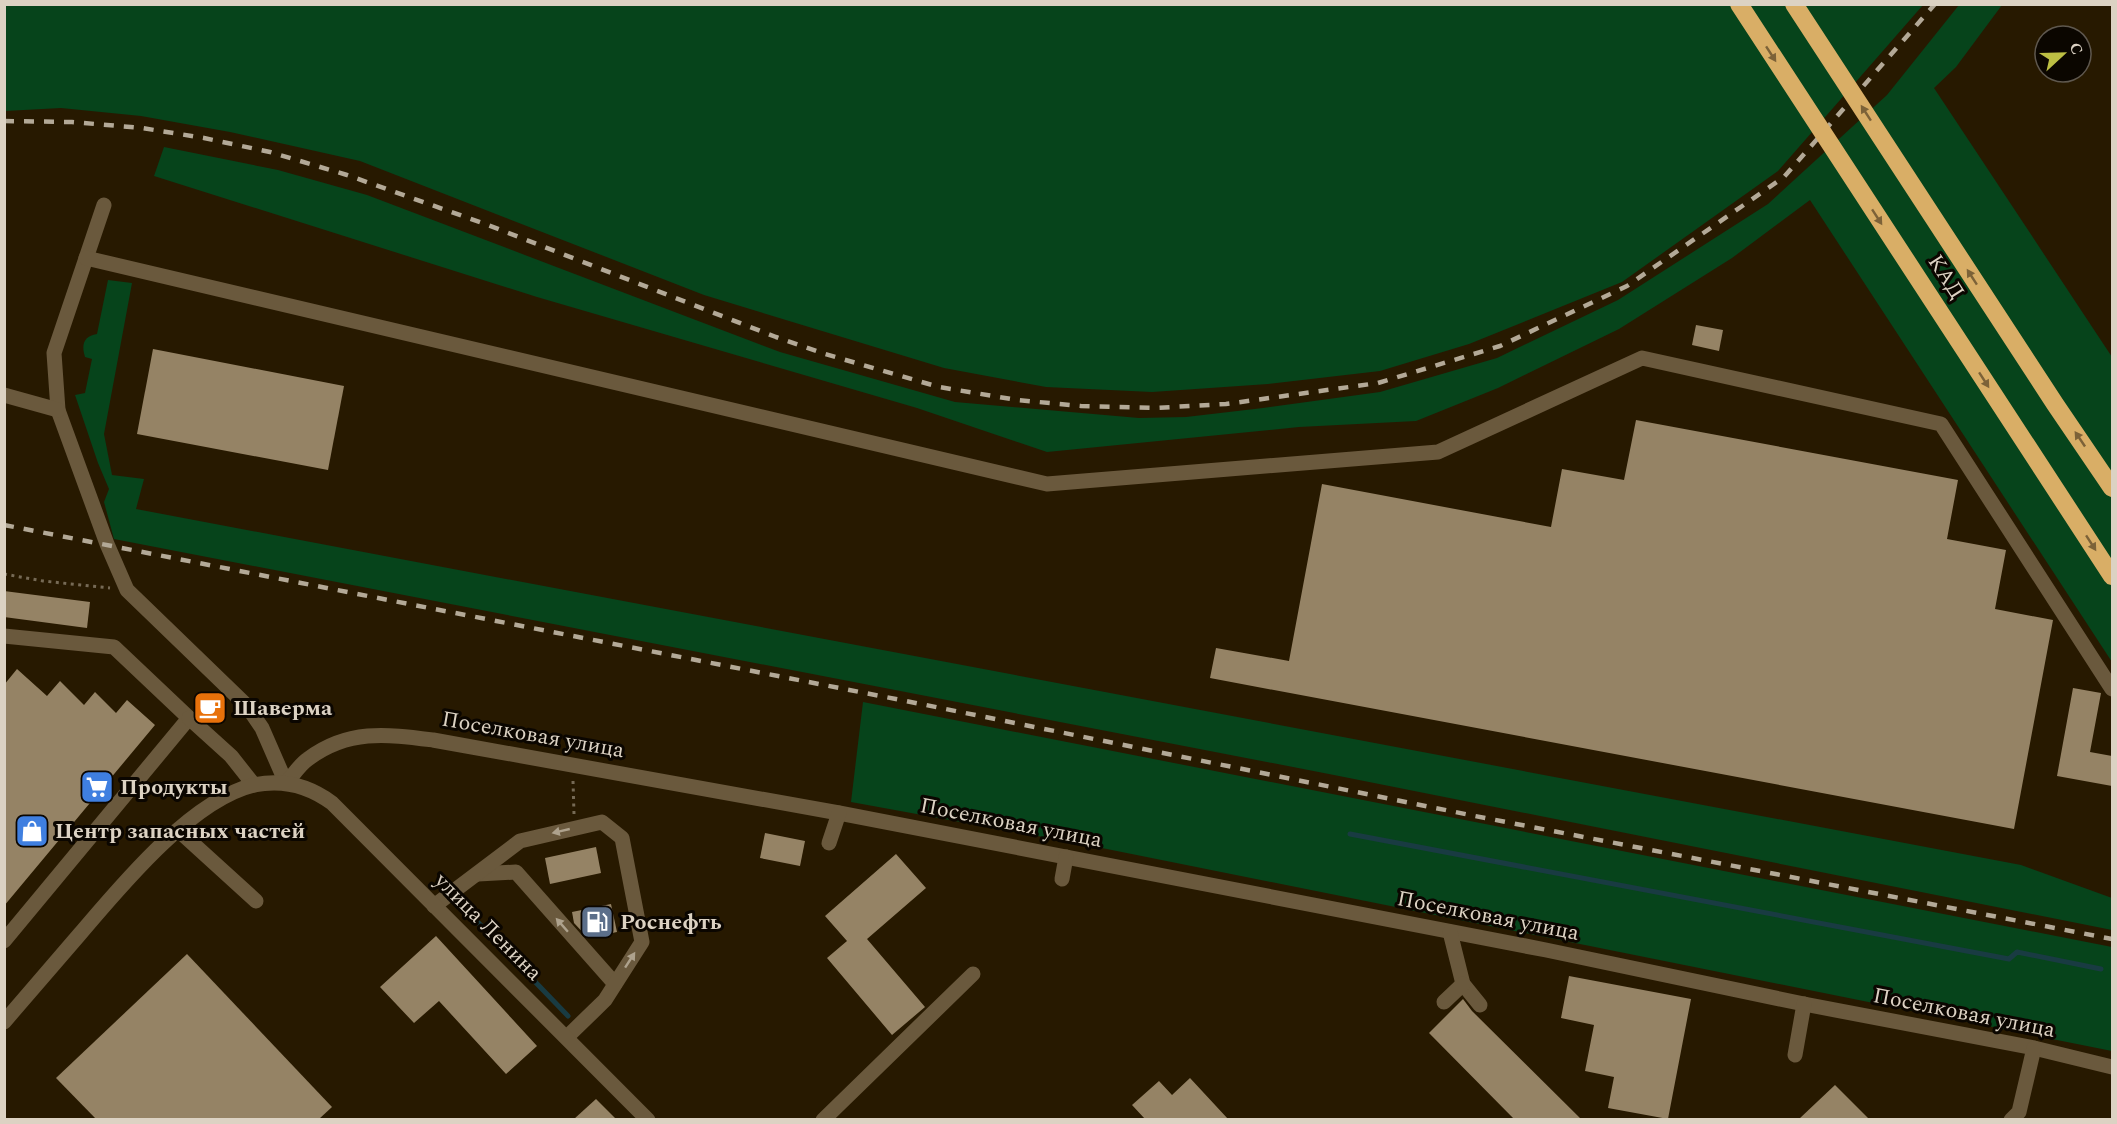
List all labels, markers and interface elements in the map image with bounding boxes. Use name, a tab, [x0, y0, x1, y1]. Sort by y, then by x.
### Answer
north arrow	[2033, 24, 2093, 84]
text: С	[2063, 39, 2089, 59]
one-way arrow	[1765, 45, 1777, 61]
one-way arrow	[1860, 105, 1871, 122]
one-way arrow	[1872, 209, 1883, 225]
street label: КАД	[1919, 248, 1973, 306]
one-way arrow	[1967, 269, 1978, 285]
one-way arrow	[1978, 372, 1990, 388]
one-way arrow	[2074, 431, 2085, 448]
one-way arrow	[2085, 535, 2097, 551]
cafe icon: Шаверма	[192, 690, 228, 726]
place label: Шаверма	[233, 692, 333, 725]
street label: Поселковая улица	[439, 703, 627, 767]
supermarket icon: Продукты	[79, 769, 115, 805]
place label: Продукты	[120, 771, 228, 804]
street label: Поселковая улица	[917, 789, 1105, 857]
shop icon: Центр запасных частей	[14, 813, 50, 849]
place label: Центр запасных частей	[55, 815, 305, 848]
one-way arrow	[551, 827, 570, 836]
street label: улица Ленина	[426, 865, 550, 989]
street label: Поселковая улица	[1394, 882, 1582, 950]
fuel station icon: Роснефть	[579, 904, 615, 940]
place label: Роснефть	[620, 906, 722, 939]
one-way arrow	[556, 918, 569, 933]
one-way arrow	[625, 952, 636, 968]
street label: Поселковая улица	[1870, 979, 2058, 1047]

